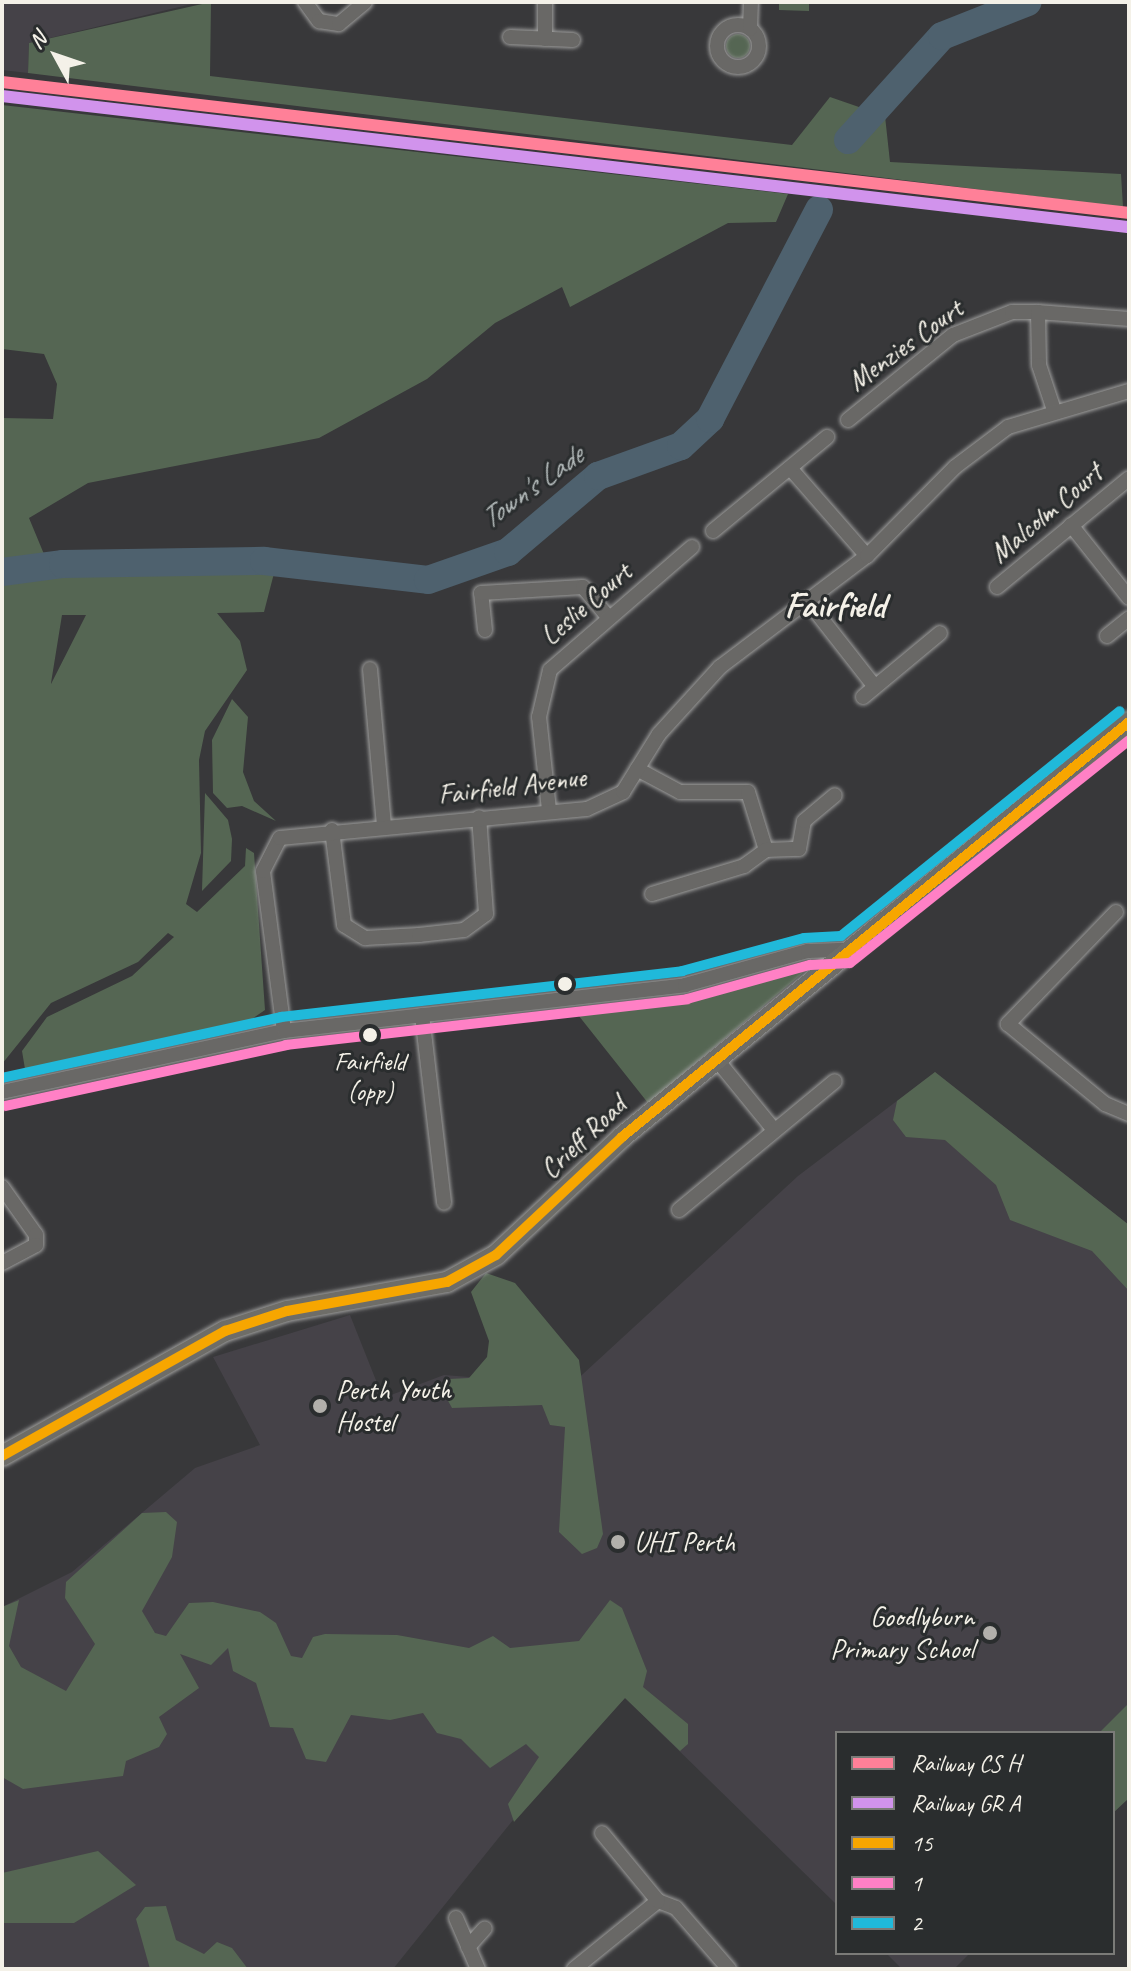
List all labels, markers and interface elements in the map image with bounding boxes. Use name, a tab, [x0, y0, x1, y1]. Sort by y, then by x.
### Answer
north arrow	[16, 16, 96, 96]
text: N	[23, 26, 53, 55]
street label: Menzies Court	[841, 292, 969, 398]
water label: Town's Lade	[472, 438, 590, 536]
street label: Malcolm Court	[983, 456, 1109, 570]
street label: Leslie Court	[534, 555, 638, 653]
district label: Fairfield	[784, 584, 886, 628]
street label: Fairfield Avenue	[436, 760, 588, 812]
unlabelled marker	[557, 976, 573, 992]
marker: Fairfield (opp)	[362, 1027, 378, 1043]
place label: Fairfield (opp)	[334, 1046, 406, 1108]
street label: Crieff Road	[533, 1089, 633, 1185]
place label: Perth Youth Hostel	[336, 1373, 451, 1439]
marker: Perth Youth Hostel	[311, 1397, 329, 1415]
place label: UHI Perth	[634, 1525, 735, 1559]
marker: UHI Perth	[609, 1533, 627, 1551]
place label: Goodlyburn Primary School	[831, 1600, 974, 1666]
marker: Goodlyburn Primary School	[981, 1624, 999, 1642]
legend	[835, 1731, 1115, 1955]
text: Railway CS H	[911, 1748, 1021, 1778]
text: Railway GR A	[911, 1788, 1020, 1818]
text: 15	[911, 1828, 933, 1858]
text: 1	[911, 1868, 922, 1898]
text: 2	[911, 1908, 922, 1938]

